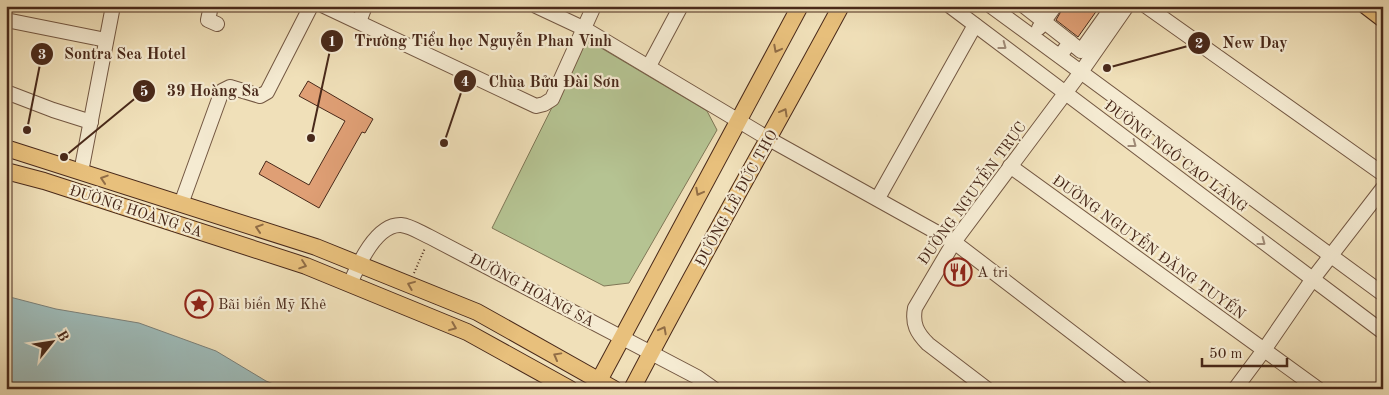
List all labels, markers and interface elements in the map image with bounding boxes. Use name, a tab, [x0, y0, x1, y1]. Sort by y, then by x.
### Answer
callout: Trường Tiểu học Nguyễn Phan Vinh	[319, 25, 622, 56]
callout: New Day	[1187, 27, 1297, 58]
text: Trường Tiểu học Nguyễn Phan Vinh	[354, 31, 612, 50]
text: 1	[328, 35, 336, 50]
text: New Day	[1222, 36, 1288, 52]
text: 2	[1195, 37, 1203, 52]
callout: Sontra Sea Hotel	[29, 38, 196, 69]
one-way arrow	[997, 40, 1007, 49]
one-way arrow	[773, 44, 783, 53]
text: Sontra Sea Hotel	[64, 47, 186, 63]
text: 3	[38, 48, 46, 63]
callout: Chùa Bửu Đài Sơn	[453, 65, 629, 96]
callout: 39 Hoàng Sa	[131, 75, 269, 106]
text: 4	[461, 75, 469, 90]
text: Chùa Bửu Đài Sơn	[488, 75, 620, 91]
text: 39 Hoàng Sa	[167, 84, 259, 100]
text: 5	[140, 85, 148, 100]
street label: ĐƯỜNG NGÔ CAO LÃNG	[1101, 95, 1252, 216]
one-way arrow	[778, 108, 788, 117]
street label: ĐƯỜNG NGUYỄN TRỰC	[912, 117, 1030, 268]
street label: ĐƯỜNG LÊ ĐỨC THỌ	[690, 126, 781, 269]
one-way arrow	[1127, 138, 1136, 146]
street label: ĐƯỜNG NGUYỄN ĐĂNG TUYẾN	[1049, 169, 1251, 323]
one-way arrow	[100, 175, 109, 185]
street label: ĐƯỜNG HOÀNG SA	[67, 180, 206, 241]
one-way arrow	[696, 187, 706, 196]
one-way arrow	[255, 224, 264, 234]
one-way arrow	[1256, 236, 1265, 244]
street label: ĐƯỜNG HOÀNG SA	[466, 249, 599, 331]
restaurant icon: A tri	[943, 257, 973, 287]
one-way arrow	[298, 259, 307, 269]
place label: A tri	[977, 266, 1008, 281]
one-way arrow	[407, 281, 416, 291]
place icon: Bãi biển Mỹ Khê	[184, 289, 214, 319]
place label: Bãi biển Mỹ Khê	[218, 296, 326, 313]
north arrow	[28, 318, 78, 368]
one-way arrow	[448, 320, 457, 331]
one-way arrow	[657, 326, 667, 335]
text: B	[54, 328, 71, 344]
scale bar	[1202, 335, 1286, 367]
text: 50 m	[1209, 347, 1243, 362]
one-way arrow	[553, 352, 562, 362]

